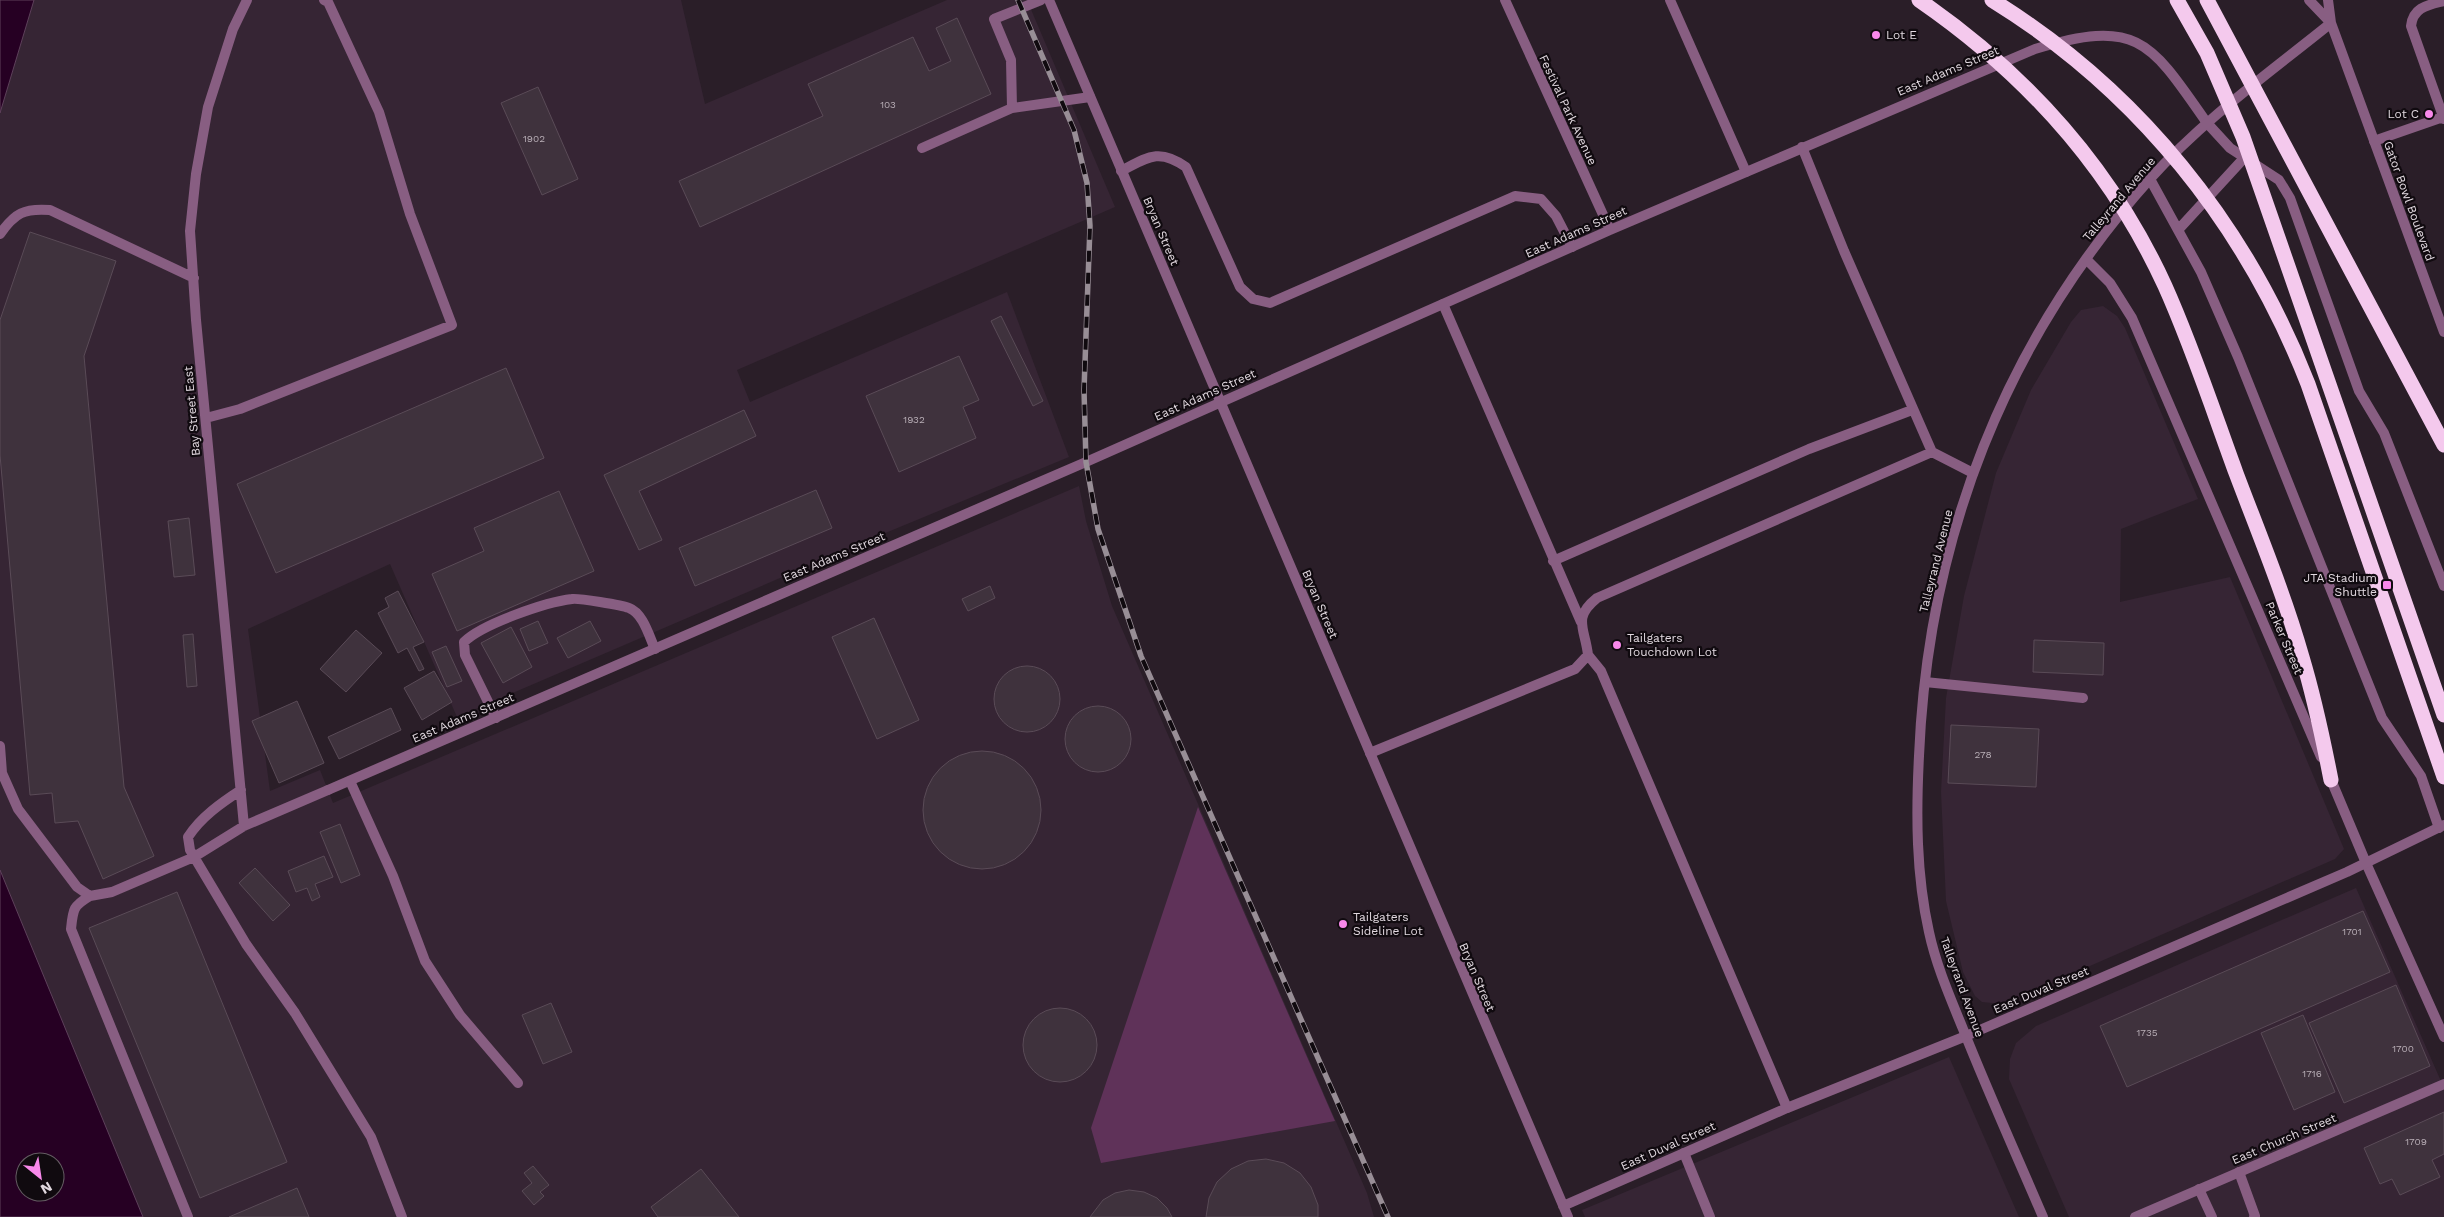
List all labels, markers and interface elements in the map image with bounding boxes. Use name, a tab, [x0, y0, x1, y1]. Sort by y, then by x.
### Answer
place label: Lot E	[1886, 28, 1917, 42]
marker: Lot E	[1870, 29, 1882, 41]
street label: East Adams Street	[1895, 43, 2001, 99]
street label: Festival Park Avenue	[1536, 53, 1600, 167]
house number: 103	[880, 99, 896, 110]
place label: Lot C	[2388, 107, 2419, 121]
marker: Lot C	[2423, 108, 2435, 120]
house number: 1902	[523, 133, 545, 144]
street label: Gator Bowl Boulevard	[2381, 139, 2437, 263]
street label: Talleyrand Avenue	[2080, 154, 2158, 244]
street label: Bryan Street	[1140, 195, 1182, 267]
street label: East Adams Street	[1523, 203, 1629, 261]
street label: Bay Street East	[181, 365, 203, 457]
street label: East Adams Street	[1152, 366, 1258, 424]
house number: 1932	[903, 414, 925, 425]
street label: Talleyrand Avenue	[1916, 508, 1956, 614]
street label: East Adams Street	[781, 529, 887, 585]
street label: Bryan Street	[1299, 568, 1341, 640]
place label: JTA Stadium Shuttle	[2303, 571, 2377, 599]
marker: JTA Stadium Shuttle	[2381, 579, 2393, 591]
street label: Parker Street	[2262, 600, 2306, 676]
place label: Tailgaters Touchdown Lot	[1627, 631, 1717, 659]
marker: Tailgaters Touchdown Lot	[1611, 639, 1623, 651]
street label: East Adams Street	[410, 690, 516, 746]
house number: 278	[1974, 749, 1992, 760]
place label: Tailgaters Sideline Lot	[1353, 910, 1423, 938]
marker: Tailgaters Sideline Lot	[1337, 918, 1349, 930]
house number: 1701	[2342, 926, 2362, 937]
street label: Talleyrand Avenue	[1937, 935, 1987, 1039]
street label: Bryan Street	[1456, 941, 1498, 1013]
street label: East Duval Street	[1991, 964, 2091, 1016]
house number: 1735	[2136, 1027, 2158, 1038]
house number: 1700	[2392, 1043, 2414, 1054]
house number: 1716	[2302, 1068, 2322, 1079]
street label: East Church Street	[2230, 1111, 2338, 1167]
street label: East Duval Street	[1618, 1119, 1718, 1173]
house number: 1709	[2405, 1136, 2427, 1147]
north arrow	[15, 1152, 65, 1202]
text: N	[38, 1179, 55, 1198]

